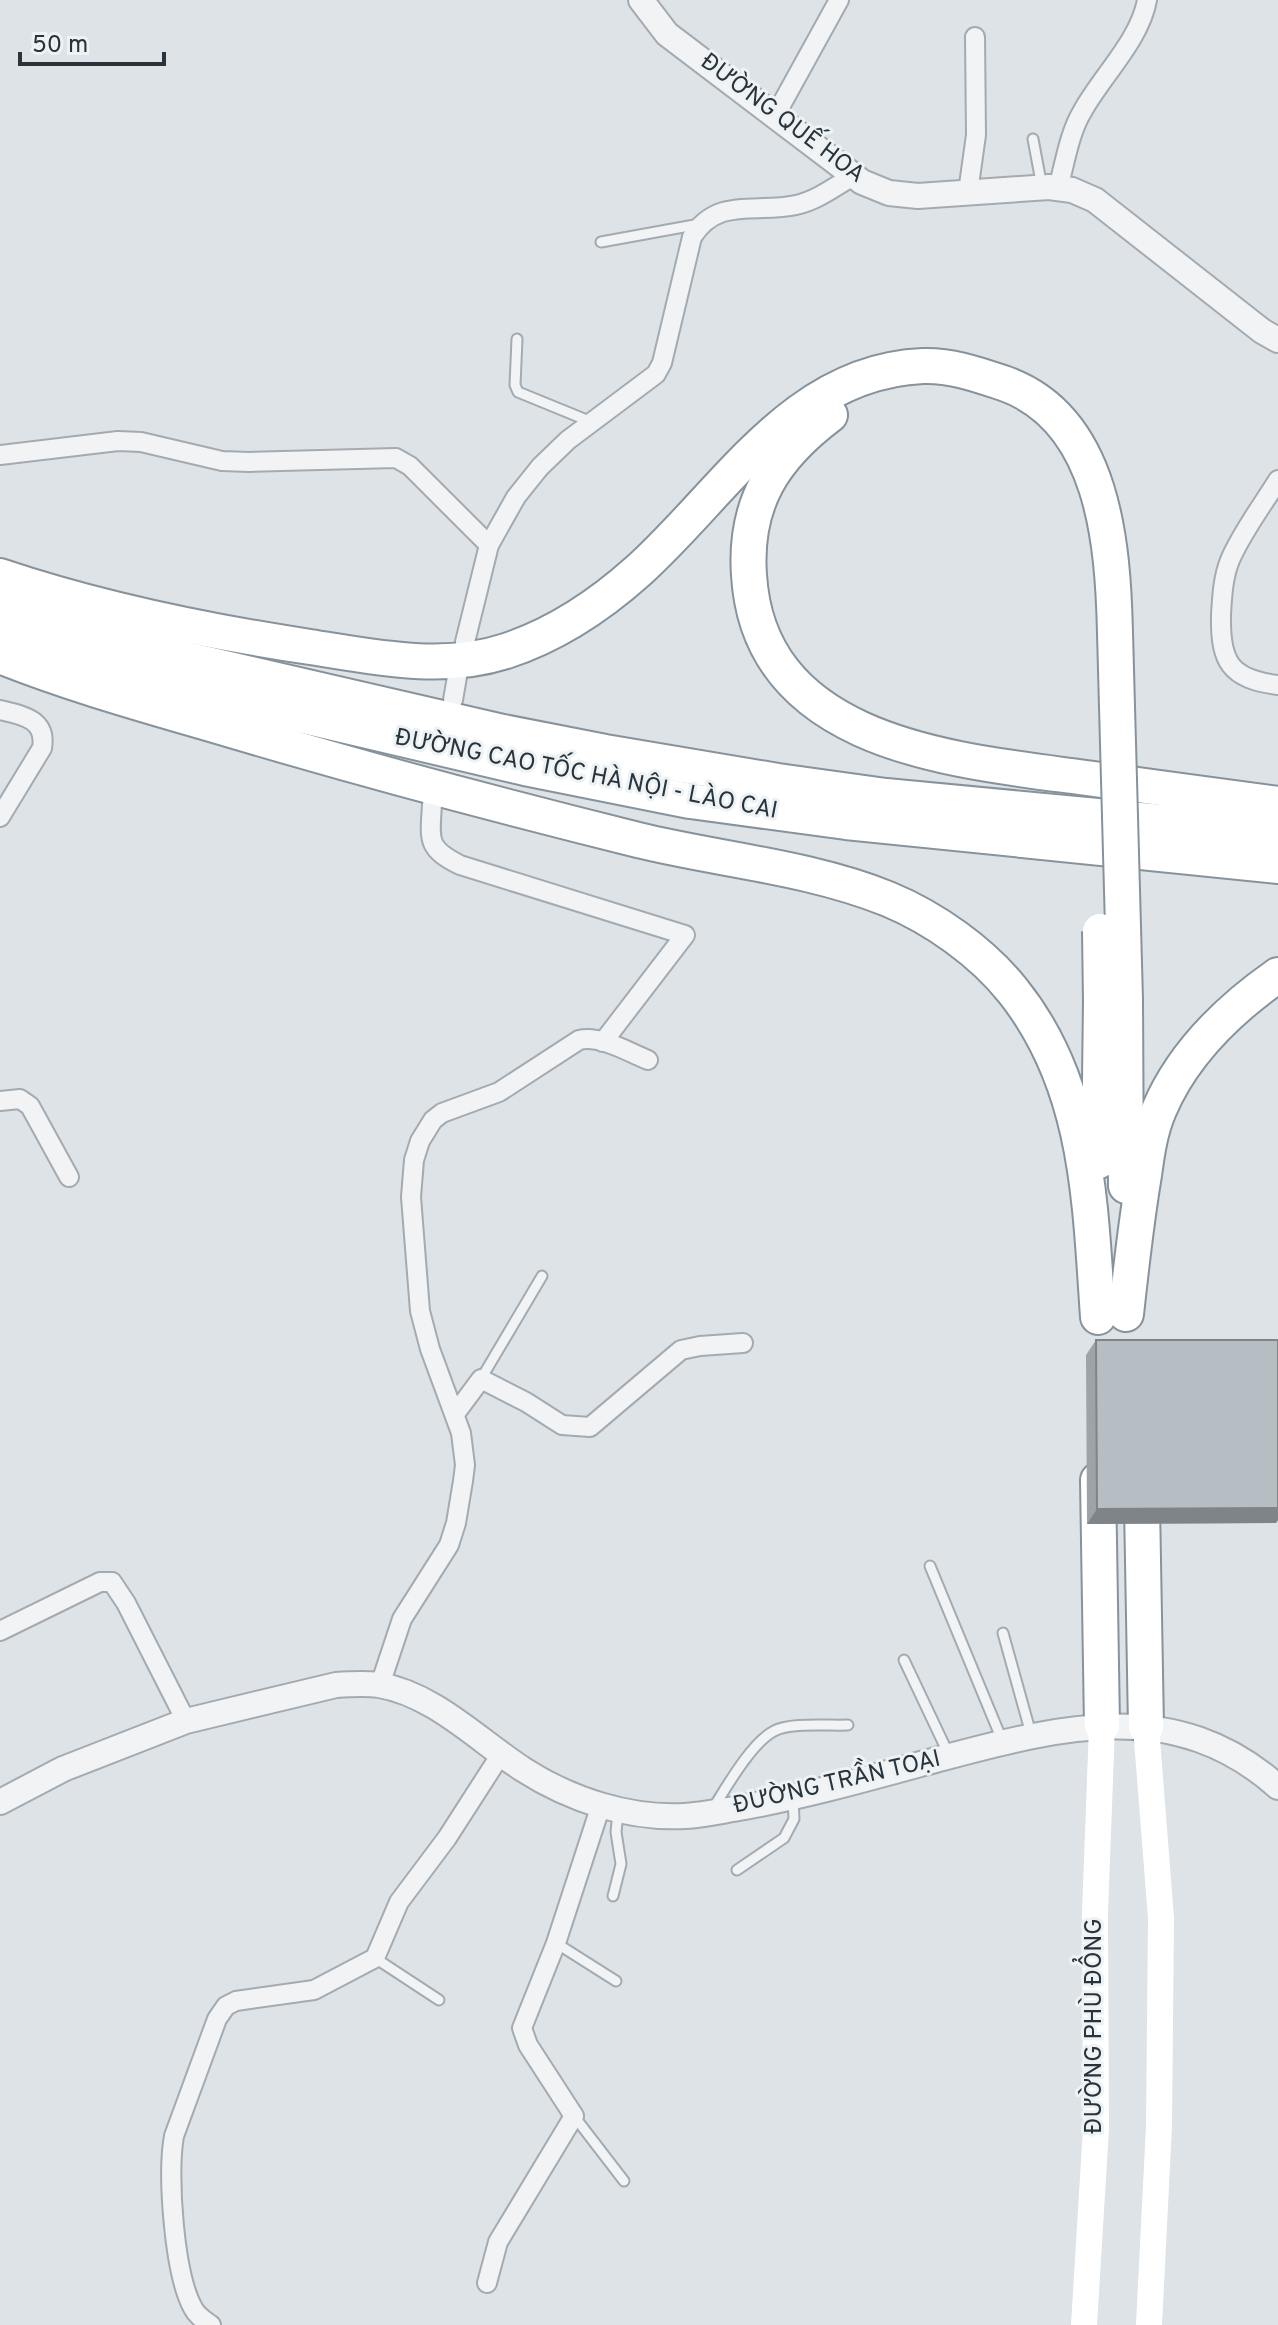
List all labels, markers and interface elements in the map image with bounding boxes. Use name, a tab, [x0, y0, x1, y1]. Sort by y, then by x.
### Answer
scale bar	[20, 16, 164, 66]
text: 50 m	[32, 31, 88, 61]
street label: ĐƯỜNG QUẾ HOA	[694, 43, 874, 191]
street label: ĐƯỜNG CAO TỐC HÀ NỘI - LÀO CAI	[392, 717, 781, 827]
street label: ĐƯỜNG TRẦN TOẠI	[729, 1739, 944, 1821]
street label: ĐƯỜNG PHÙ ĐỔNG	[1072, 1918, 1110, 2134]

